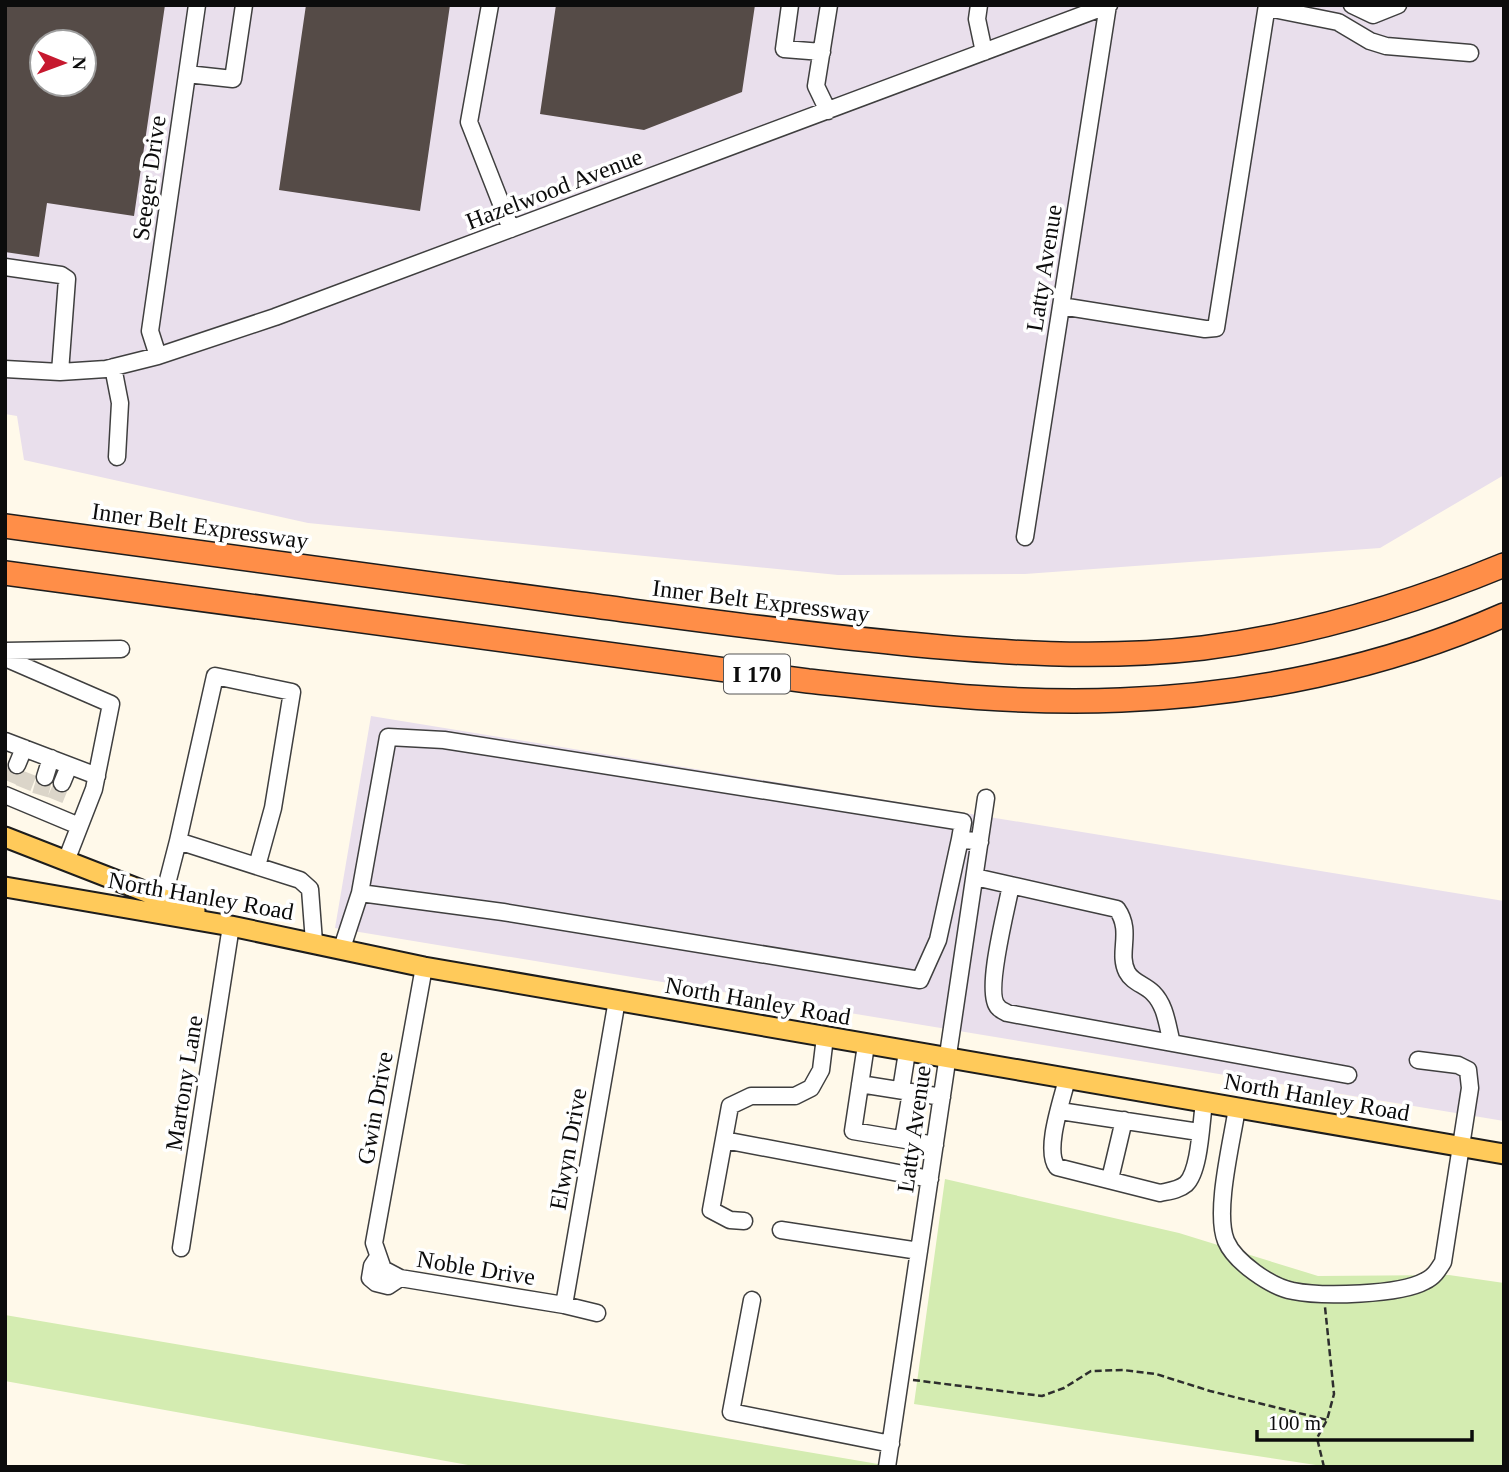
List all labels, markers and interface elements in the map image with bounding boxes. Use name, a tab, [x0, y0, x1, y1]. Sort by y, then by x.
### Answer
north arrow	[28, 28, 98, 98]
text: N	[69, 56, 90, 71]
street label: Seeger Drive	[127, 114, 171, 242]
street label: Hazelwood Avenue	[462, 143, 646, 235]
street label: Latty Avenue	[1021, 203, 1067, 333]
street label: Inner Belt Expressway	[90, 498, 310, 554]
street label: Inner Belt Expressway	[651, 575, 871, 627]
road number: I 170	[724, 654, 790, 694]
street label: North Hanley Road	[106, 867, 296, 925]
street label: North Hanley Road	[663, 972, 853, 1030]
street label: Martony Lane	[160, 1013, 208, 1153]
street label: Gwin Drive	[352, 1050, 398, 1166]
street label: Latty Avenue	[892, 1064, 936, 1194]
street label: North Hanley Road	[1222, 1068, 1412, 1126]
street label: Elwyn Drive	[544, 1086, 592, 1212]
street label: Noble Drive	[415, 1246, 537, 1290]
scale bar	[1257, 1398, 1472, 1442]
text: 100 m	[1268, 1411, 1321, 1435]

